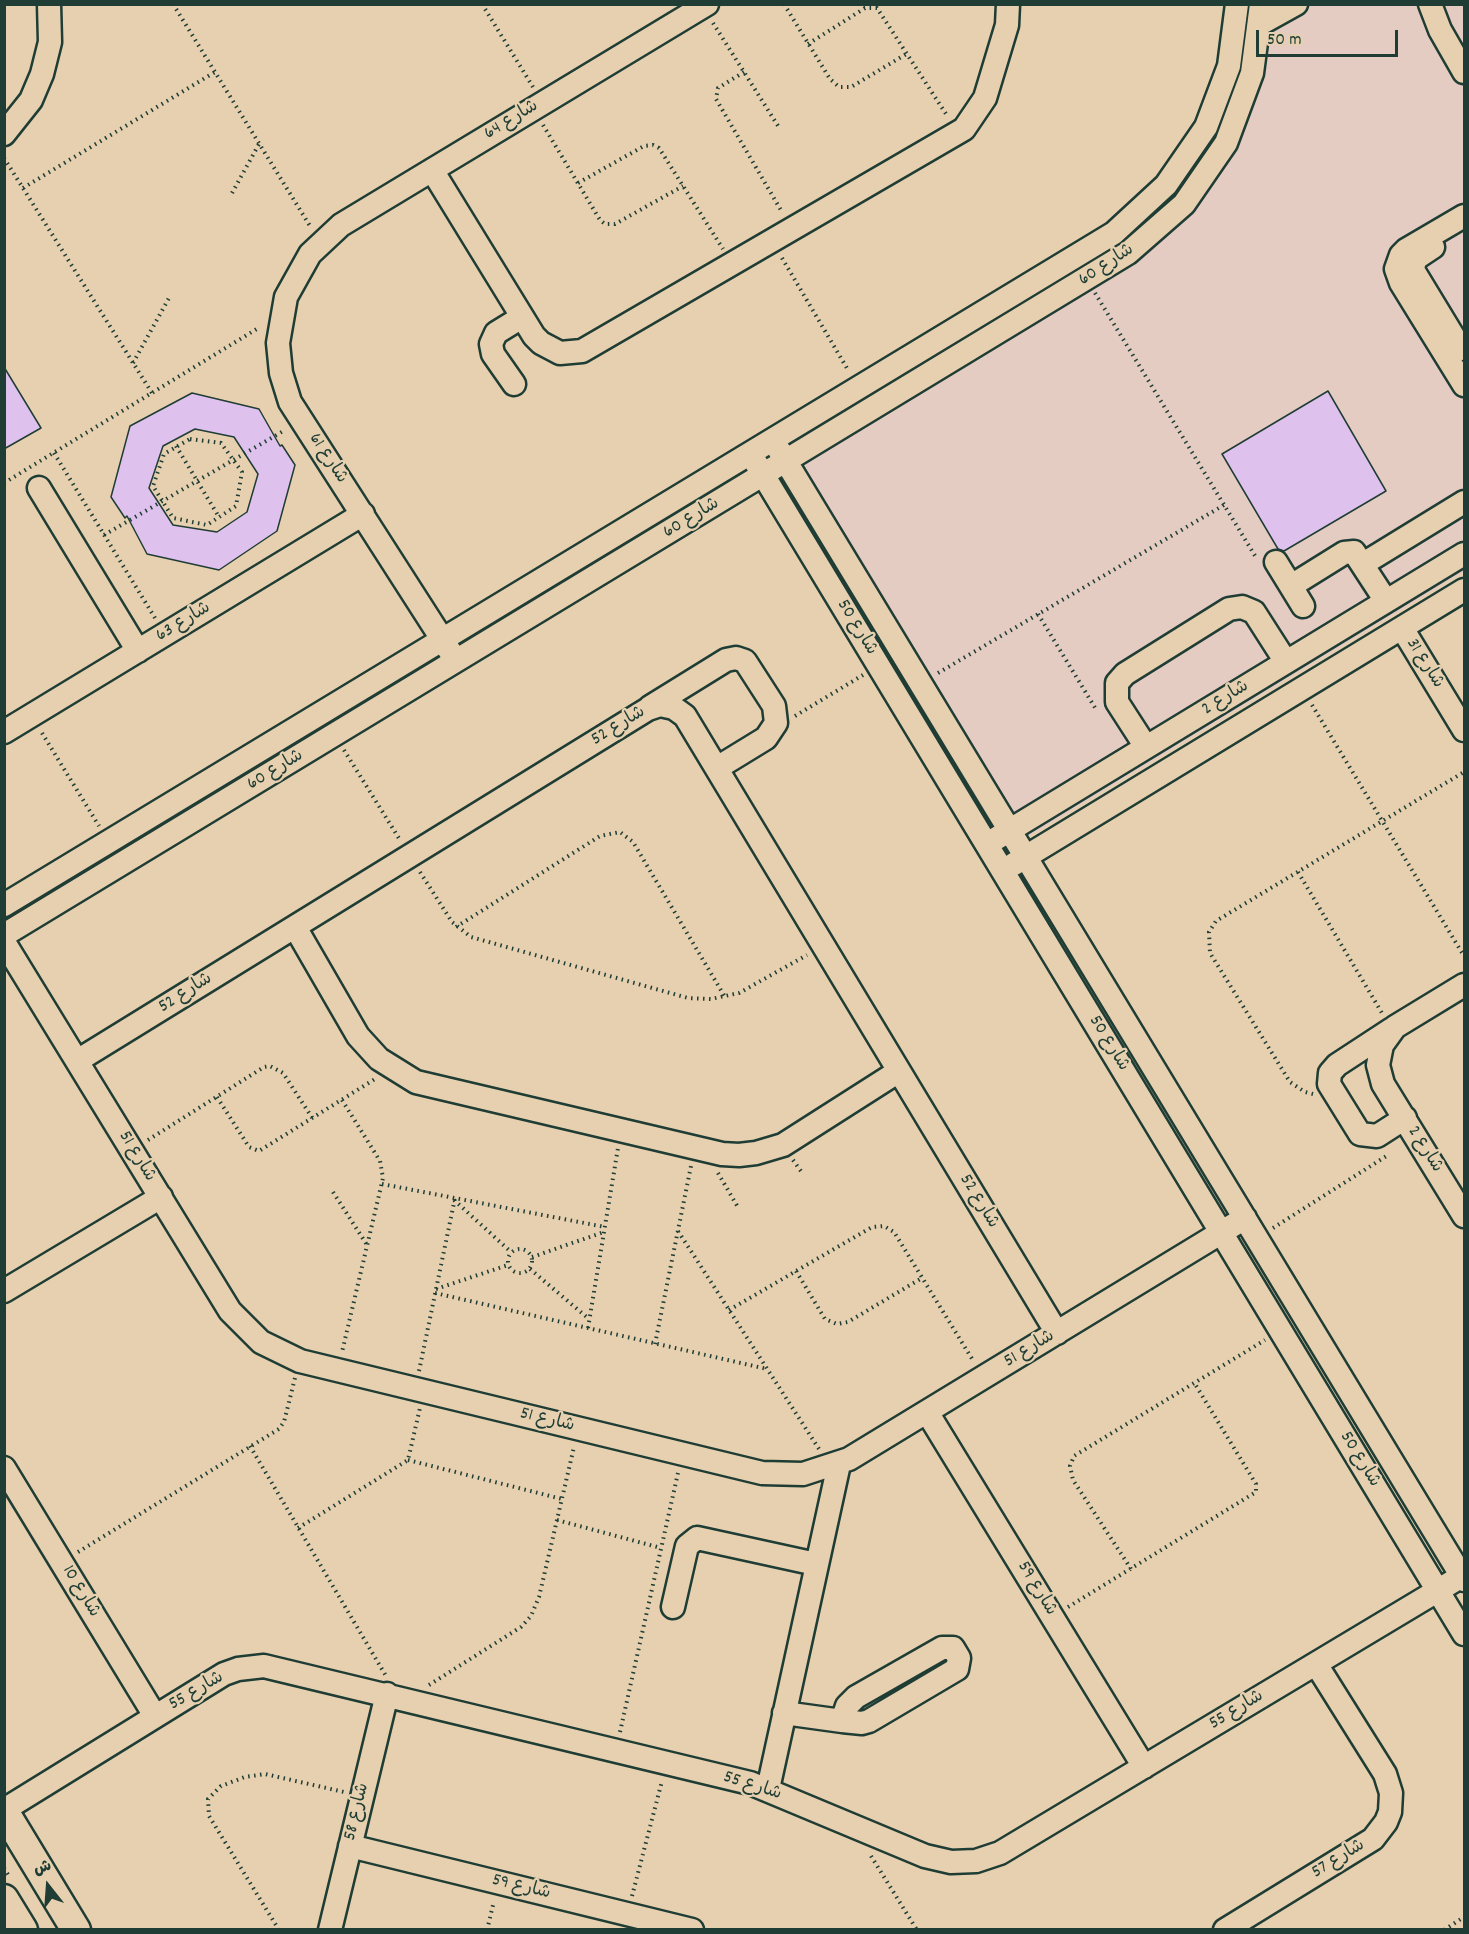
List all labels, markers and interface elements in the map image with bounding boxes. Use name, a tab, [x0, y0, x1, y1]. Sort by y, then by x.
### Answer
scale bar	[1259, 18, 1402, 56]
text: 50 m	[1267, 28, 1302, 53]
street label: شارع 64	[481, 96, 543, 146]
street label: شارع 60	[1075, 240, 1139, 292]
street label: شارع 61	[303, 430, 351, 488]
street label: شارع 60	[660, 494, 724, 544]
street label: شارع 50	[831, 596, 881, 660]
street label: شارع 63	[153, 598, 215, 648]
street label: شارع 31	[1400, 635, 1448, 693]
street label: شارع 2	[1199, 677, 1253, 721]
street label: شارع 52	[588, 702, 650, 752]
street label: شارع 60	[244, 746, 308, 796]
street label: شارع 52	[155, 969, 217, 1019]
street label: شارع 50	[1083, 1012, 1133, 1076]
street label: شارع 2	[1401, 1123, 1447, 1177]
street label: شارع 51	[112, 1128, 160, 1186]
street label: شارع 52	[953, 1171, 1003, 1233]
street label: شارع 51	[1001, 1326, 1059, 1374]
street label: شارع 51	[518, 1404, 576, 1438]
street label: شارع 50	[1334, 1428, 1384, 1492]
street label: شارع 59	[1011, 1558, 1061, 1620]
street label: شارع 10	[56, 1562, 104, 1622]
street label: شارع 55	[166, 1668, 228, 1716]
street label: شارع 55	[1206, 1686, 1268, 1736]
street label: شارع 55	[720, 1767, 784, 1807]
street label: شارع 58	[340, 1781, 376, 1843]
street label: شارع 57	[1308, 1836, 1370, 1884]
text: ش	[31, 1855, 54, 1882]
north arrow	[18, 1856, 78, 1916]
street label: شارع 59	[489, 1870, 553, 1906]

